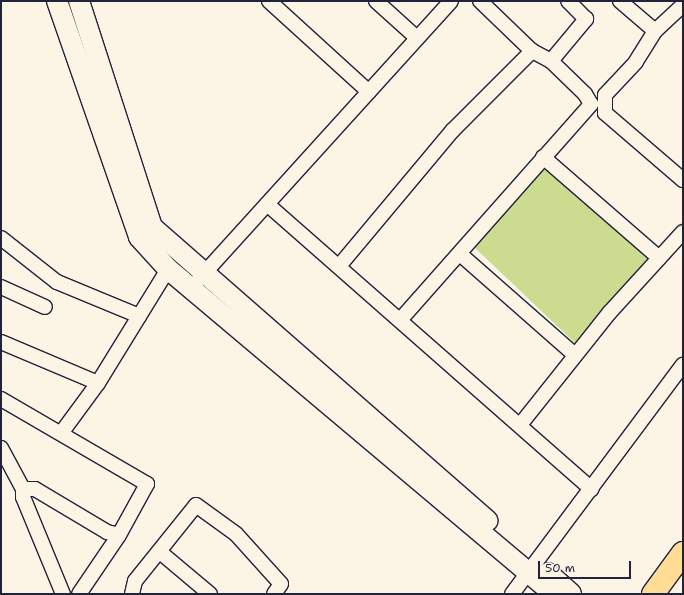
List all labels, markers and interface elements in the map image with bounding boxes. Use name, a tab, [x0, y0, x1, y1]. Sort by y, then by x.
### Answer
scale bar	[540, 553, 633, 579]
text: 50 m	[545, 560, 575, 576]

